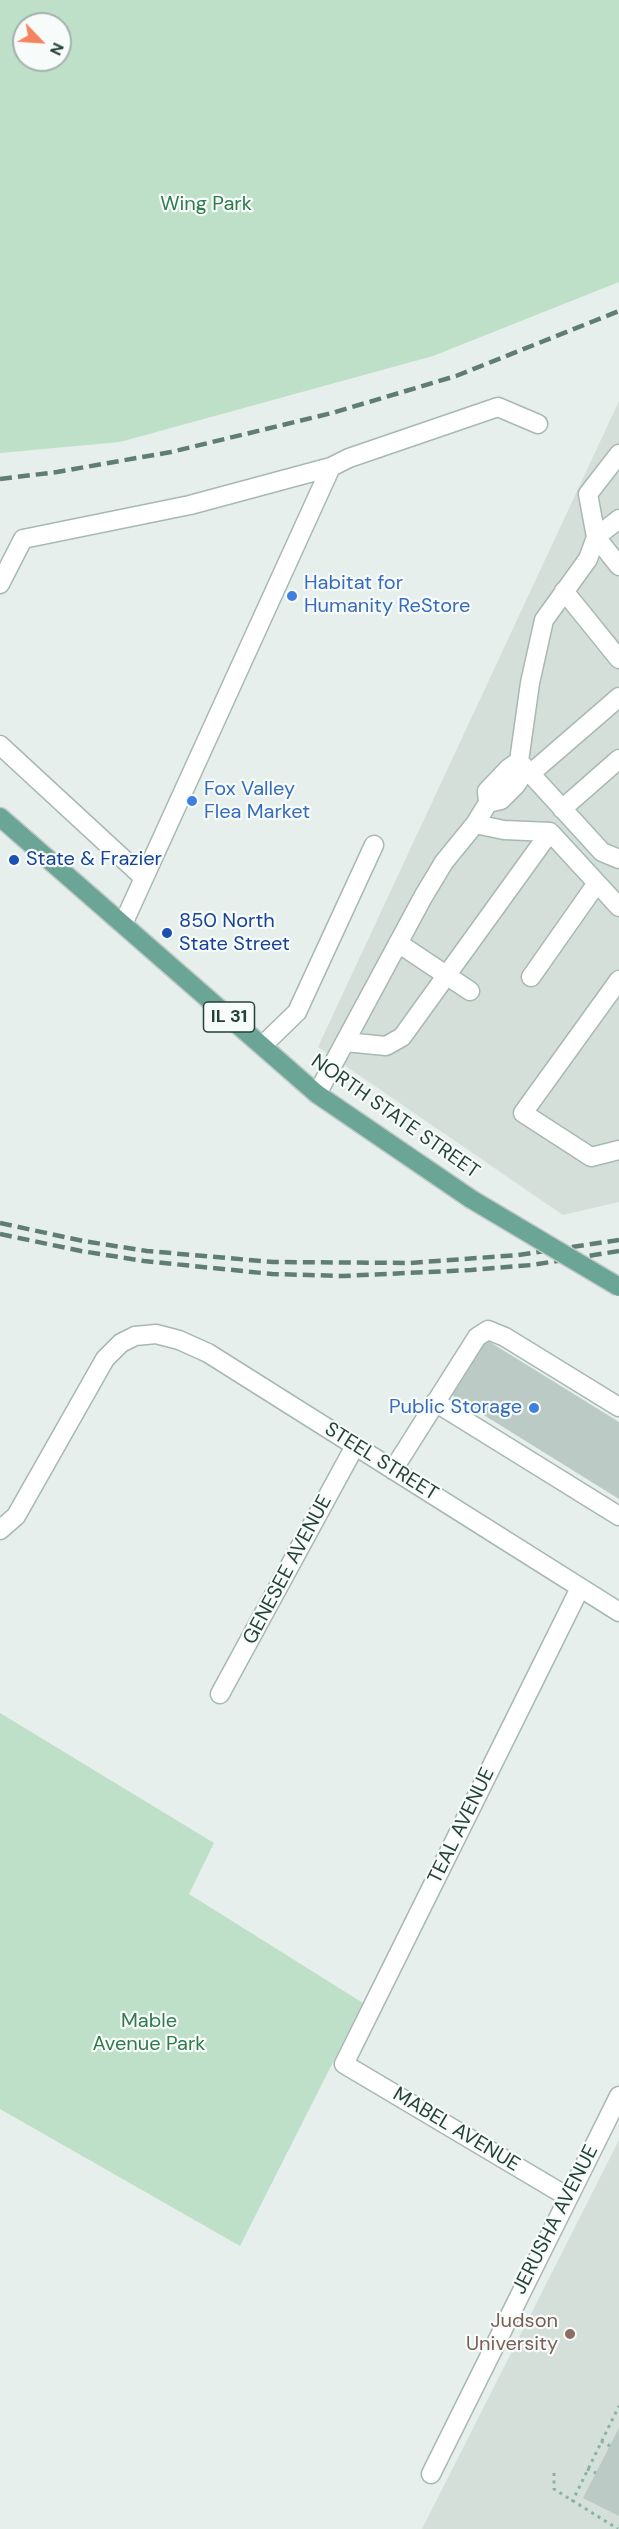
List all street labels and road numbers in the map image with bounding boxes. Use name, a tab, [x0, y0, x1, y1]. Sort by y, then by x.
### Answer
road number: IL 31	[204, 1002, 254, 1032]
street label: NORTH STATE STREET	[306, 1050, 484, 1184]
street label: STEEL STREET	[320, 1418, 442, 1506]
street label: GENESEE AVENUE	[239, 1491, 337, 1649]
street label: TEAL AVENUE	[424, 1764, 500, 1888]
street label: MABEL AVENUE	[388, 2083, 524, 2177]
street label: JERUSHA AVENUE	[508, 2141, 604, 2299]

